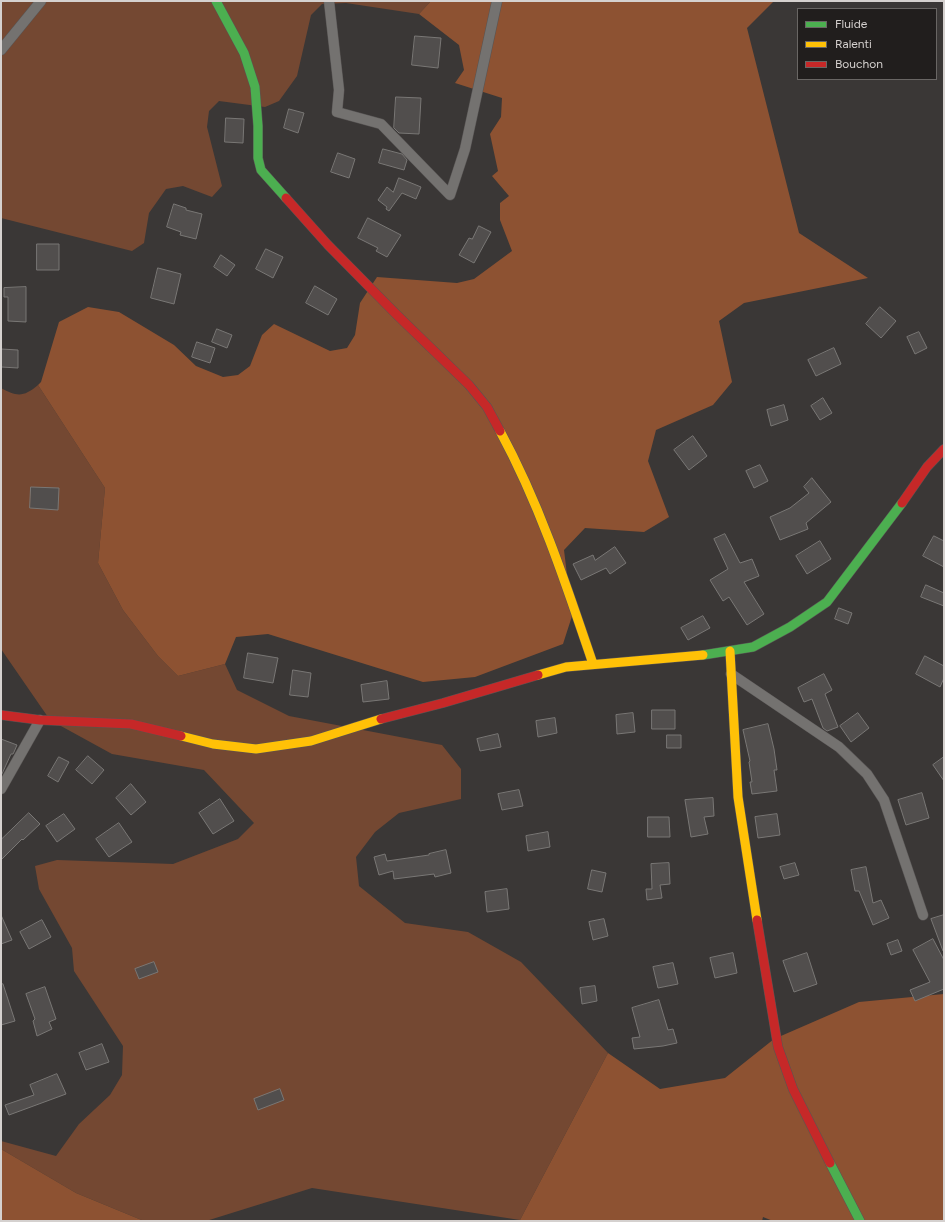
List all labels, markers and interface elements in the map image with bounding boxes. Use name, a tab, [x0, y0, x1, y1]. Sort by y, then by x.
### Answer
legend	[797, 8, 937, 80]
text: Fluide	[835, 17, 867, 31]
text: Ralenti	[835, 37, 872, 51]
text: Bouchon	[835, 57, 883, 71]

